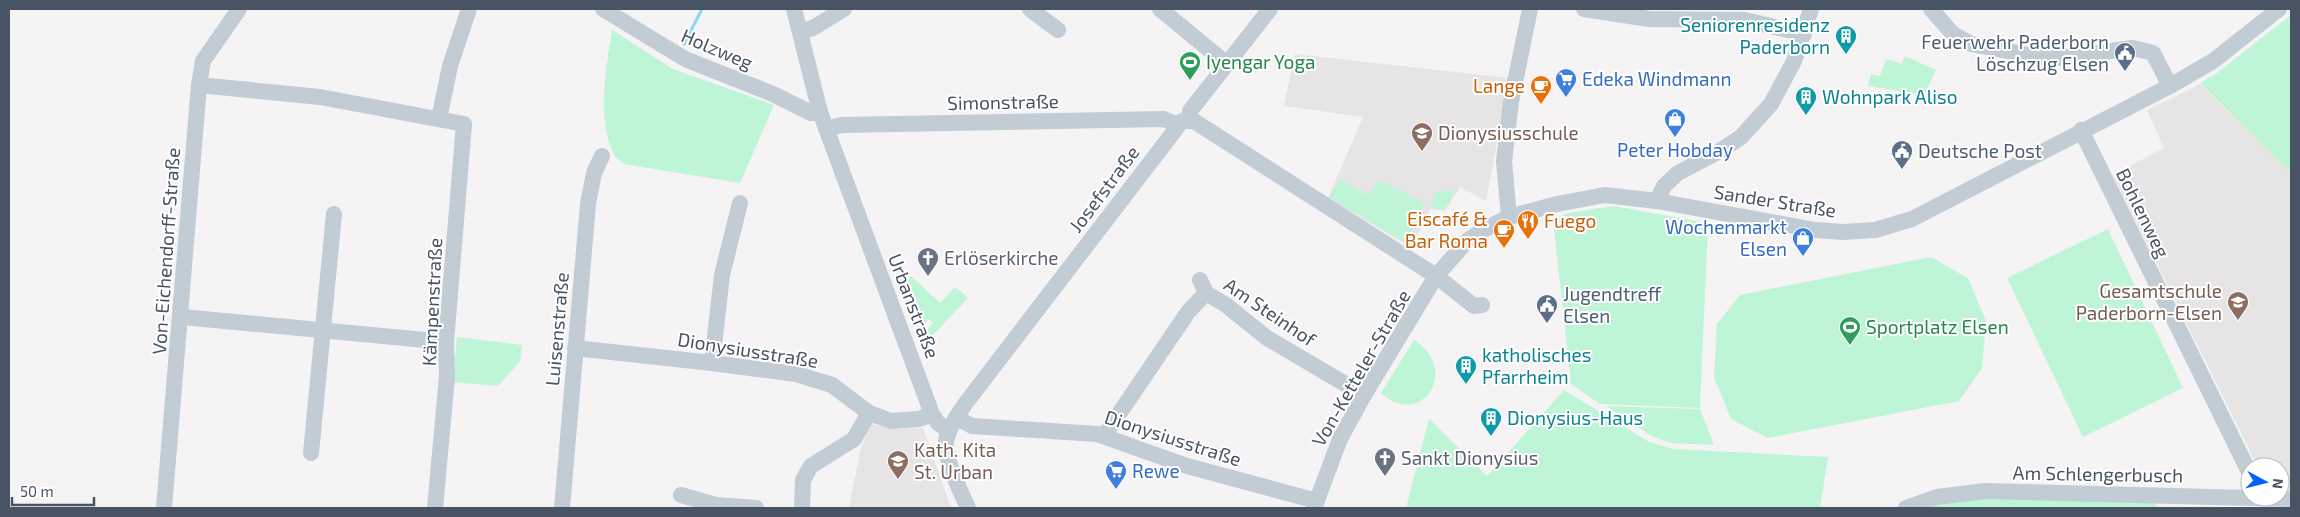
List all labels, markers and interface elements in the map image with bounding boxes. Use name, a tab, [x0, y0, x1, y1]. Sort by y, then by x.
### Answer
place label: Seniorenresidenz Paderborn	[1680, 13, 1830, 58]
street label: Holzweg	[678, 23, 757, 74]
building icon: Seniorenresidenz Paderborn	[1834, 24, 1858, 55]
place label: Feuerwehr Paderborn Löschzug Elsen	[1921, 30, 2109, 75]
public building icon: Feuerwehr Paderborn Löschzug Elsen	[2113, 41, 2137, 72]
sports icon: Iyengar Yoga	[1178, 50, 1202, 81]
place label: Iyengar Yoga	[1206, 50, 1315, 73]
supermarket icon: Edeka Windmann	[1554, 67, 1578, 98]
place label: Edeka Windmann	[1582, 67, 1732, 90]
place label: Lange	[1473, 74, 1525, 97]
cafe icon: Lange	[1529, 74, 1553, 105]
building icon: Wohnpark Aliso	[1794, 85, 1818, 116]
place label: Wohnpark Aliso	[1822, 85, 1958, 108]
street label: Simonstraße	[947, 89, 1059, 114]
shop icon: Peter Hobday	[1663, 107, 1687, 138]
school or university icon: Dionysiusschule	[1410, 121, 1434, 152]
place label: Dionysiusschule	[1438, 121, 1579, 144]
place label: Peter Hobday	[1617, 138, 1733, 161]
public building icon: Deutsche Post	[1890, 139, 1914, 170]
place label: Deutsche Post	[1918, 139, 2042, 162]
street label: Josefstraße	[1064, 141, 1144, 236]
street label: Von-Eichendorff-Straße	[147, 147, 184, 355]
street label: Bohlenweg	[2112, 164, 2175, 262]
street label: Sander Straße	[1712, 179, 1838, 222]
place label: Eiscafé & Bar Roma	[1405, 207, 1488, 252]
restaurant icon: Fuego	[1516, 209, 1540, 240]
place label: Fuego	[1544, 209, 1596, 232]
place label: Wochenmarkt Elsen	[1665, 215, 1787, 260]
cafe icon: Eiscafé & Bar Roma	[1492, 218, 1516, 249]
shop icon: Wochenmarkt Elsen	[1791, 226, 1815, 257]
street label: Kämpenstraße	[417, 237, 446, 367]
church icon: Erlöserkirche	[916, 246, 940, 277]
place label: Erlöserkirche	[944, 246, 1058, 269]
street label: Urbanstraße	[884, 250, 945, 362]
street label: Luisenstraße	[540, 271, 573, 387]
street label: Am Steinhof	[1220, 273, 1321, 351]
place label: Gesamtschule Paderborn-Elsen	[2076, 279, 2222, 324]
place label: Jugendtreff Elsen	[1563, 282, 1662, 327]
street label: Von-Ketteler-Straße	[1306, 285, 1415, 450]
school or university icon: Gesamtschule Paderborn-Elsen	[2226, 290, 2250, 321]
public building icon: Jugendtreff Elsen	[1535, 293, 1559, 324]
sports icon: Sportplatz Elsen	[1838, 315, 1862, 346]
place label: Sportplatz Elsen	[1866, 315, 2009, 338]
street label: Dionysiusstraße	[676, 327, 820, 372]
place label: katholisches Pfarrheim	[1482, 343, 1591, 388]
building icon: katholisches Pfarrheim	[1454, 354, 1478, 385]
street label: Dionysiusstraße	[1102, 405, 1244, 470]
building icon: Dionysius-Haus	[1479, 406, 1503, 437]
place label: Dionysius-Haus	[1507, 406, 1643, 429]
place label: Kath. Kita St. Urban	[914, 438, 996, 483]
church icon: Sankt Dionysius	[1373, 446, 1397, 477]
place label: Sankt Dionysius	[1401, 446, 1538, 469]
school or university icon: Kath. Kita St. Urban	[886, 449, 910, 480]
north arrow	[2240, 457, 2290, 507]
supermarket icon: Rewe	[1104, 459, 1128, 490]
place label: Rewe	[1132, 459, 1180, 482]
street label: Am Schlengerbusch	[2013, 461, 2183, 486]
scale bar	[12, 474, 95, 506]
text: N	[2269, 478, 2287, 490]
text: 50 m	[20, 482, 54, 500]

